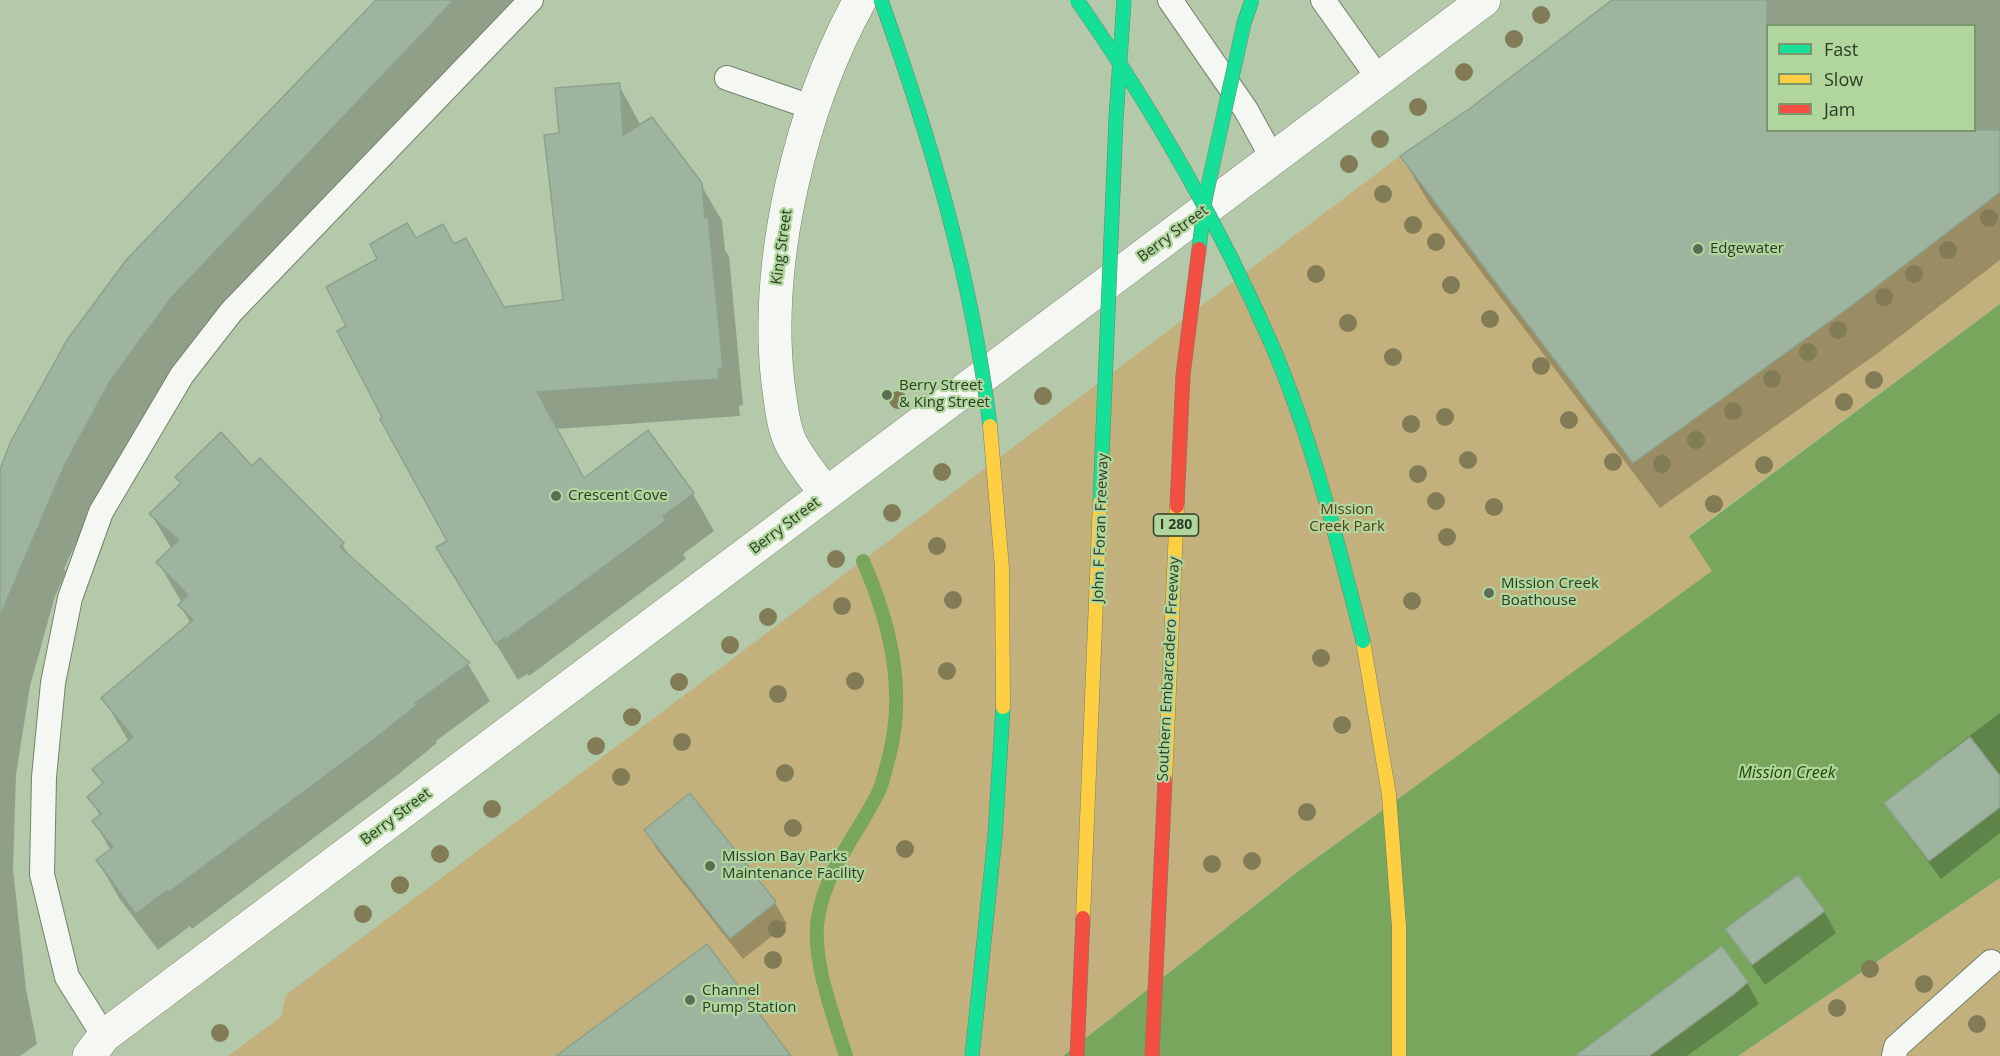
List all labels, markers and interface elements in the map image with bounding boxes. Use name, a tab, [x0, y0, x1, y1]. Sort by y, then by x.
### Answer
legend	[1766, 24, 1976, 132]
text: Fast	[1824, 37, 1858, 61]
text: Slow	[1824, 67, 1863, 91]
text: Jam	[1824, 97, 1856, 121]
street label: Berry Street	[1134, 202, 1212, 266]
street label: King Street	[768, 208, 796, 286]
place label: Edgewater	[1710, 240, 1784, 258]
marker: Edgewater	[1691, 242, 1705, 256]
place label: Berry Street & King Street	[899, 377, 990, 412]
marker: Berry Street & King Street	[880, 388, 894, 402]
street label: John F Foran Freeway	[1089, 453, 1113, 603]
place label: Crescent Cove	[568, 487, 668, 505]
marker: Crescent Cove	[549, 489, 563, 503]
street label: Berry Street	[746, 494, 824, 558]
park label: Mission Creek Park	[1309, 501, 1385, 536]
road number: I 280	[1154, 514, 1198, 536]
street label: Southern Embarcadero Freeway	[1154, 556, 1184, 782]
place label: Mission Creek Boathouse	[1501, 575, 1599, 610]
marker: Mission Creek Boathouse	[1482, 586, 1496, 600]
water label: Mission Creek	[1738, 763, 1836, 783]
street label: Berry Street	[357, 785, 435, 849]
place label: Mission Bay Parks Maintenance Facility	[722, 848, 864, 883]
marker: Mission Bay Parks Maintenance Facility	[703, 859, 717, 873]
place label: Channel Pump Station	[702, 982, 796, 1017]
marker: Channel Pump Station	[683, 993, 697, 1007]

